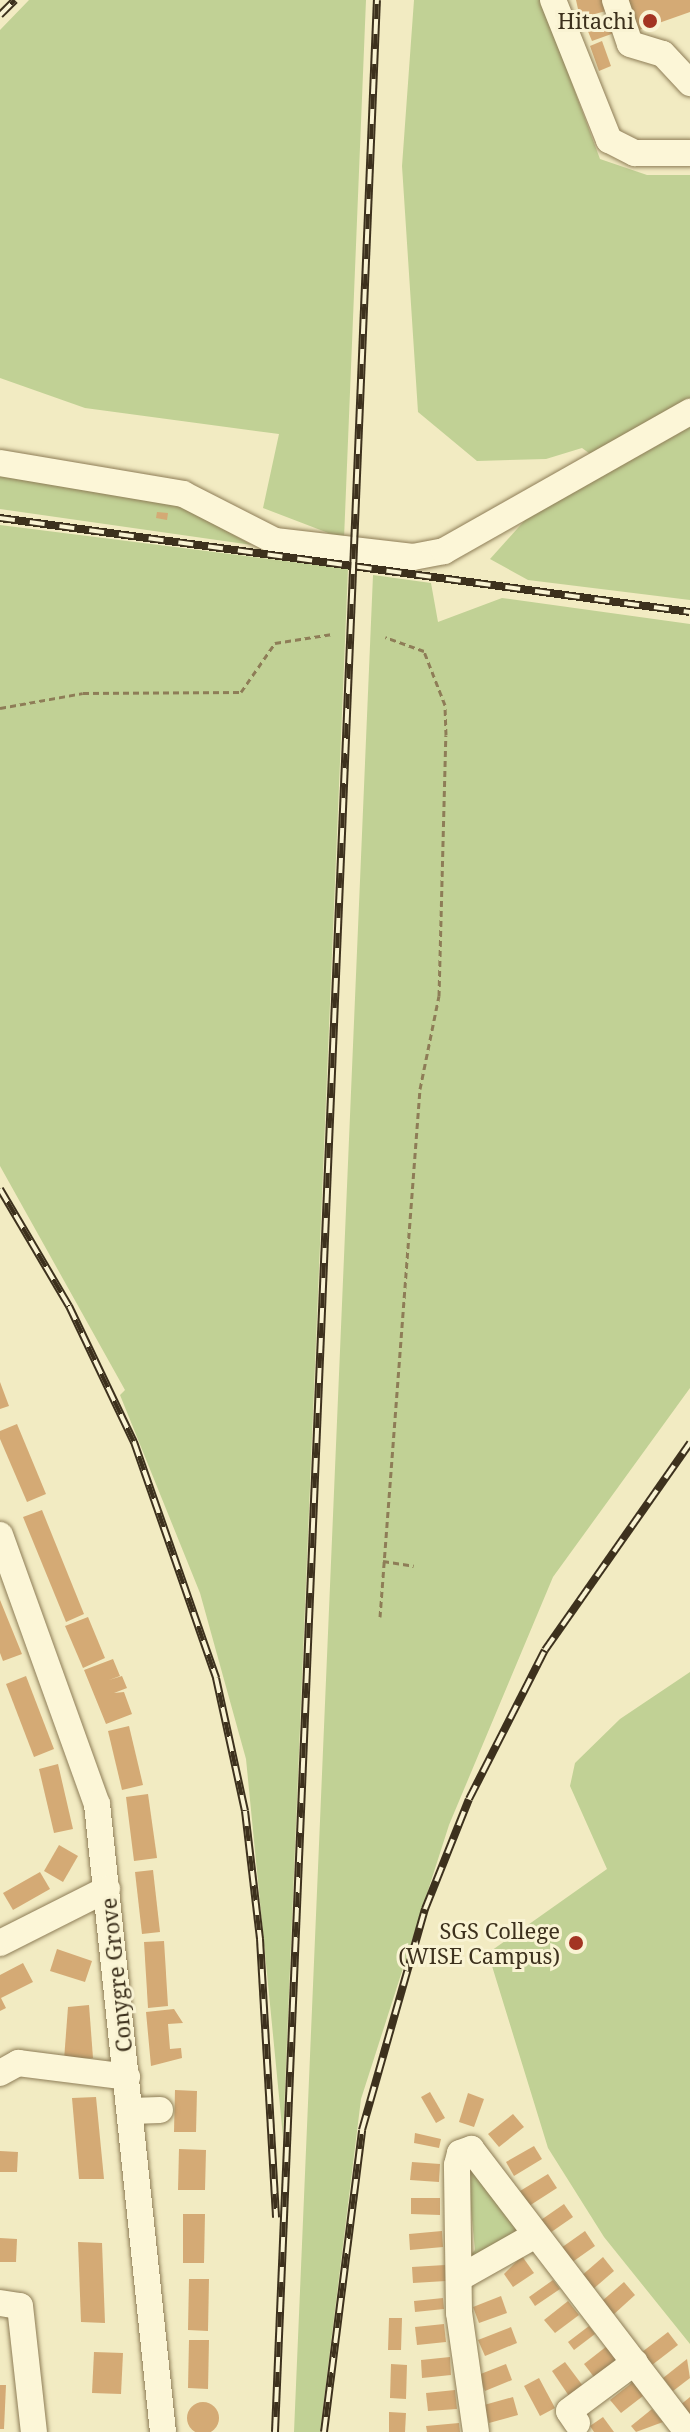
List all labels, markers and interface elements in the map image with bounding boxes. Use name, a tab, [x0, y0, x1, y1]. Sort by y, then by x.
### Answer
place label: Hitachi	[558, 8, 634, 34]
marker: Hitachi	[641, 12, 659, 30]
street label: Conygre Grove	[95, 1896, 137, 2054]
place label: SGS College (WISE Campus)	[398, 1917, 560, 1968]
marker: SGS College (WISE Campus)	[567, 1934, 585, 1952]

